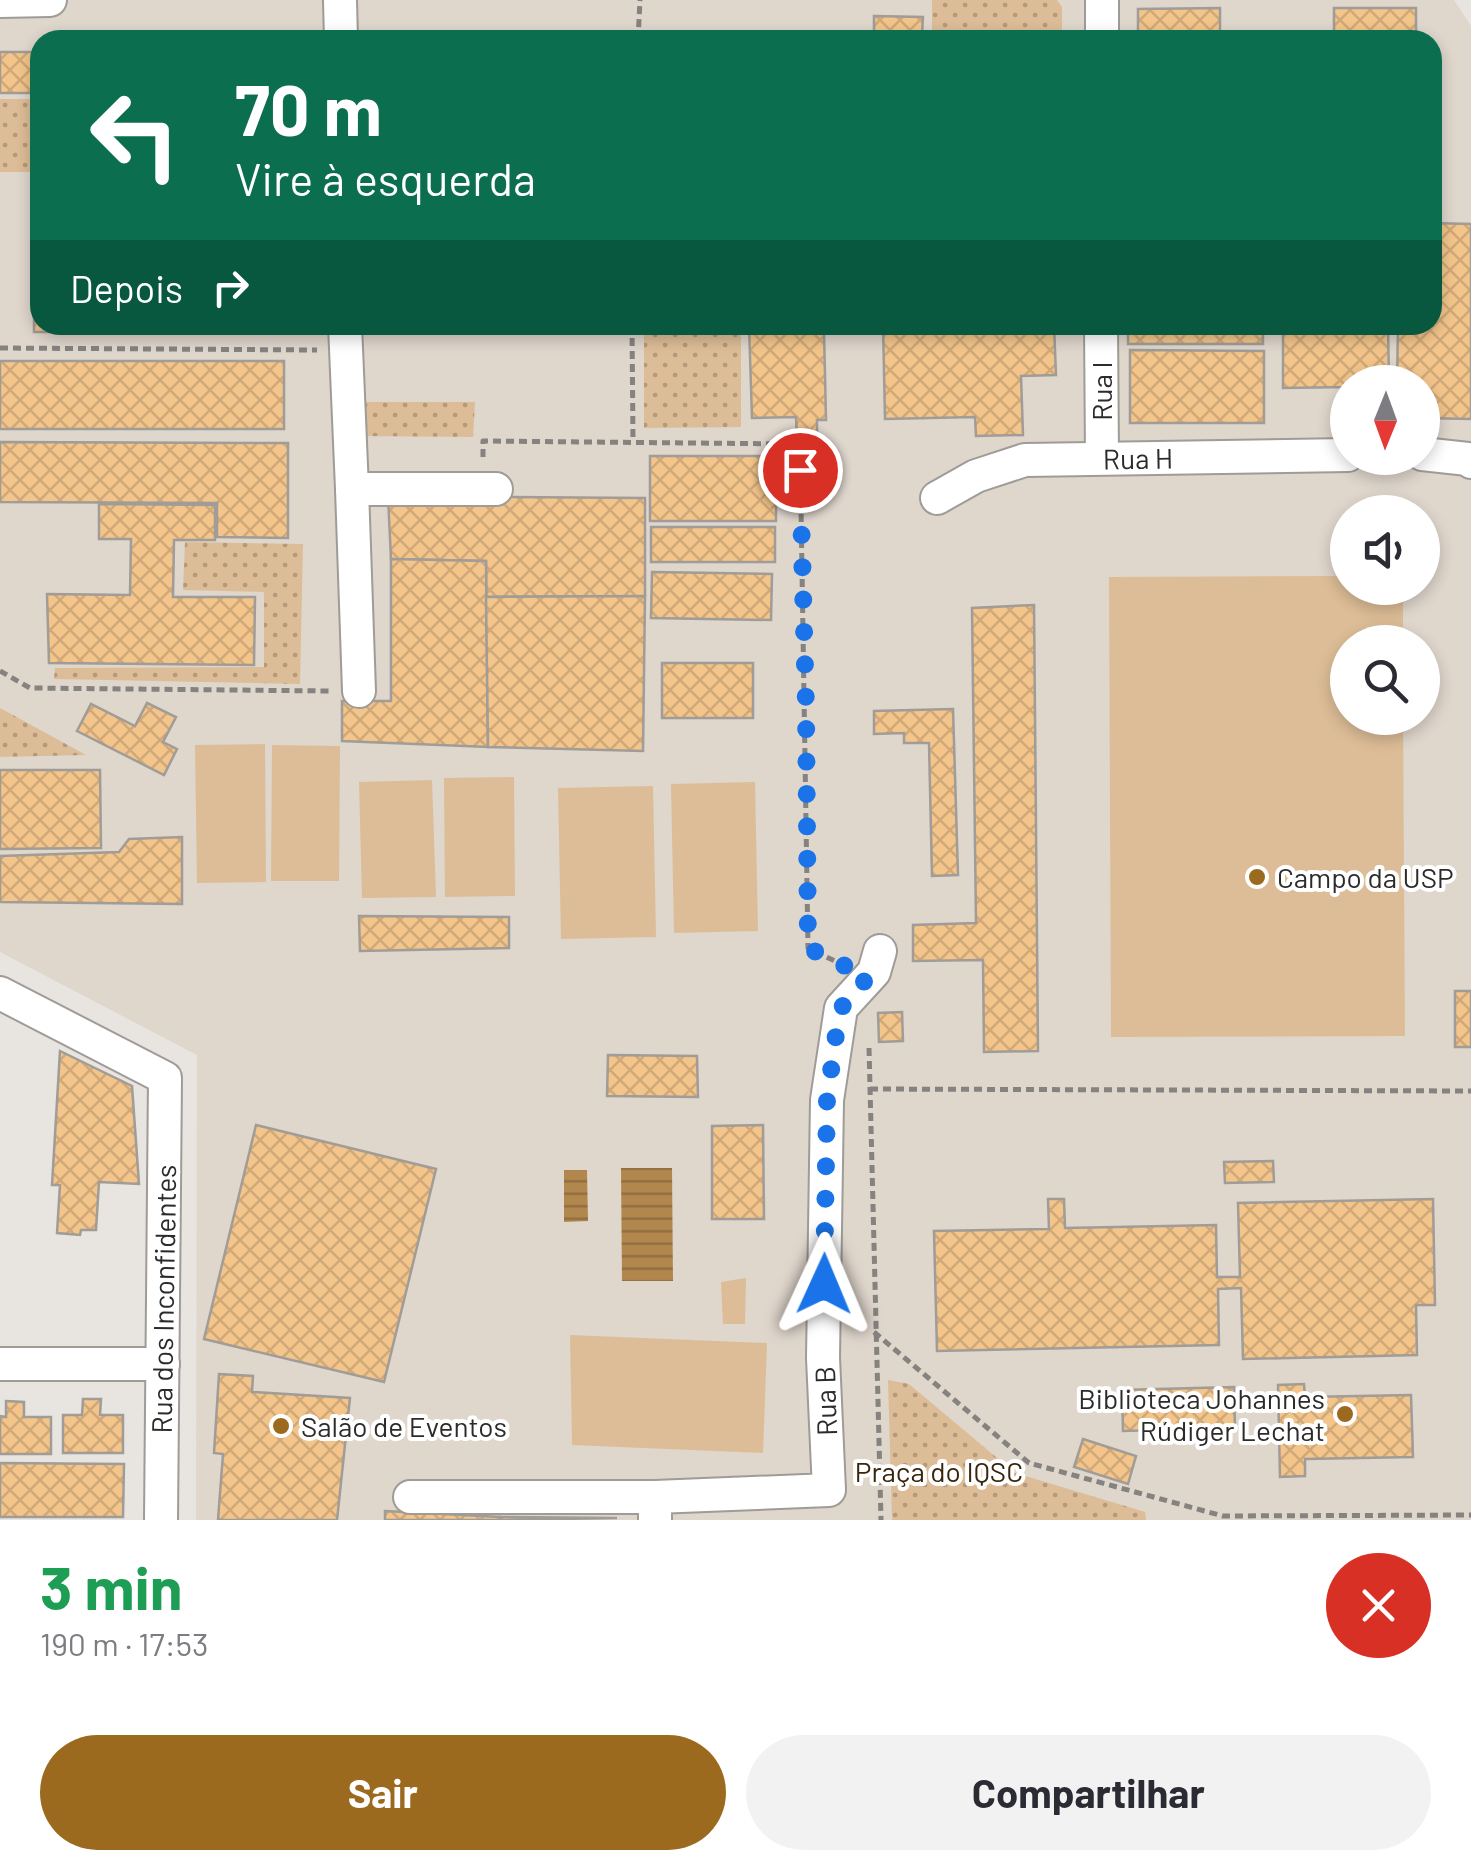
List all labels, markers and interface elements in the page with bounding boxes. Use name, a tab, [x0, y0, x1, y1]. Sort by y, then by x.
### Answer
text: 70 m	[235, 66, 382, 150]
icon: left	[70, 70, 200, 200]
text: Vire à esquerda	[235, 151, 536, 205]
icon: right	[203, 260, 258, 315]
text: Depois	[70, 265, 183, 311]
street label: Rua I	[1084, 361, 1118, 421]
north arrow	[1330, 365, 1440, 475]
map controls	[1330, 365, 1440, 735]
pin	[758, 428, 843, 513]
street label: Rua H	[1103, 440, 1173, 476]
icon: arrive	[773, 443, 828, 498]
button: sound	[1330, 495, 1440, 605]
button: search	[1330, 625, 1440, 735]
place label: Campo da USP	[1277, 860, 1454, 894]
marker: Campo da USP	[1246, 866, 1268, 888]
street label: Rua dos Inconfidentes	[144, 1164, 182, 1434]
position arrow	[772, 1232, 876, 1336]
street label: Rua B	[807, 1366, 843, 1436]
place label: Biblioteca Johannes Rúdiger Lechat	[1078, 1381, 1325, 1447]
marker: Biblioteca Johannes Rúdiger Lechat	[1334, 1403, 1356, 1425]
place label: Salão de Eventos	[301, 1409, 507, 1443]
marker: Salão de Eventos	[270, 1415, 292, 1437]
park label: Praça do IQSC	[855, 1454, 1023, 1488]
text: 3 min	[40, 1550, 183, 1622]
button: close	[1326, 1553, 1431, 1658]
text: 190 m · 17:53	[40, 1624, 208, 1662]
button: Sair	[40, 1735, 726, 1850]
button: Compartilhar	[746, 1735, 1431, 1850]

